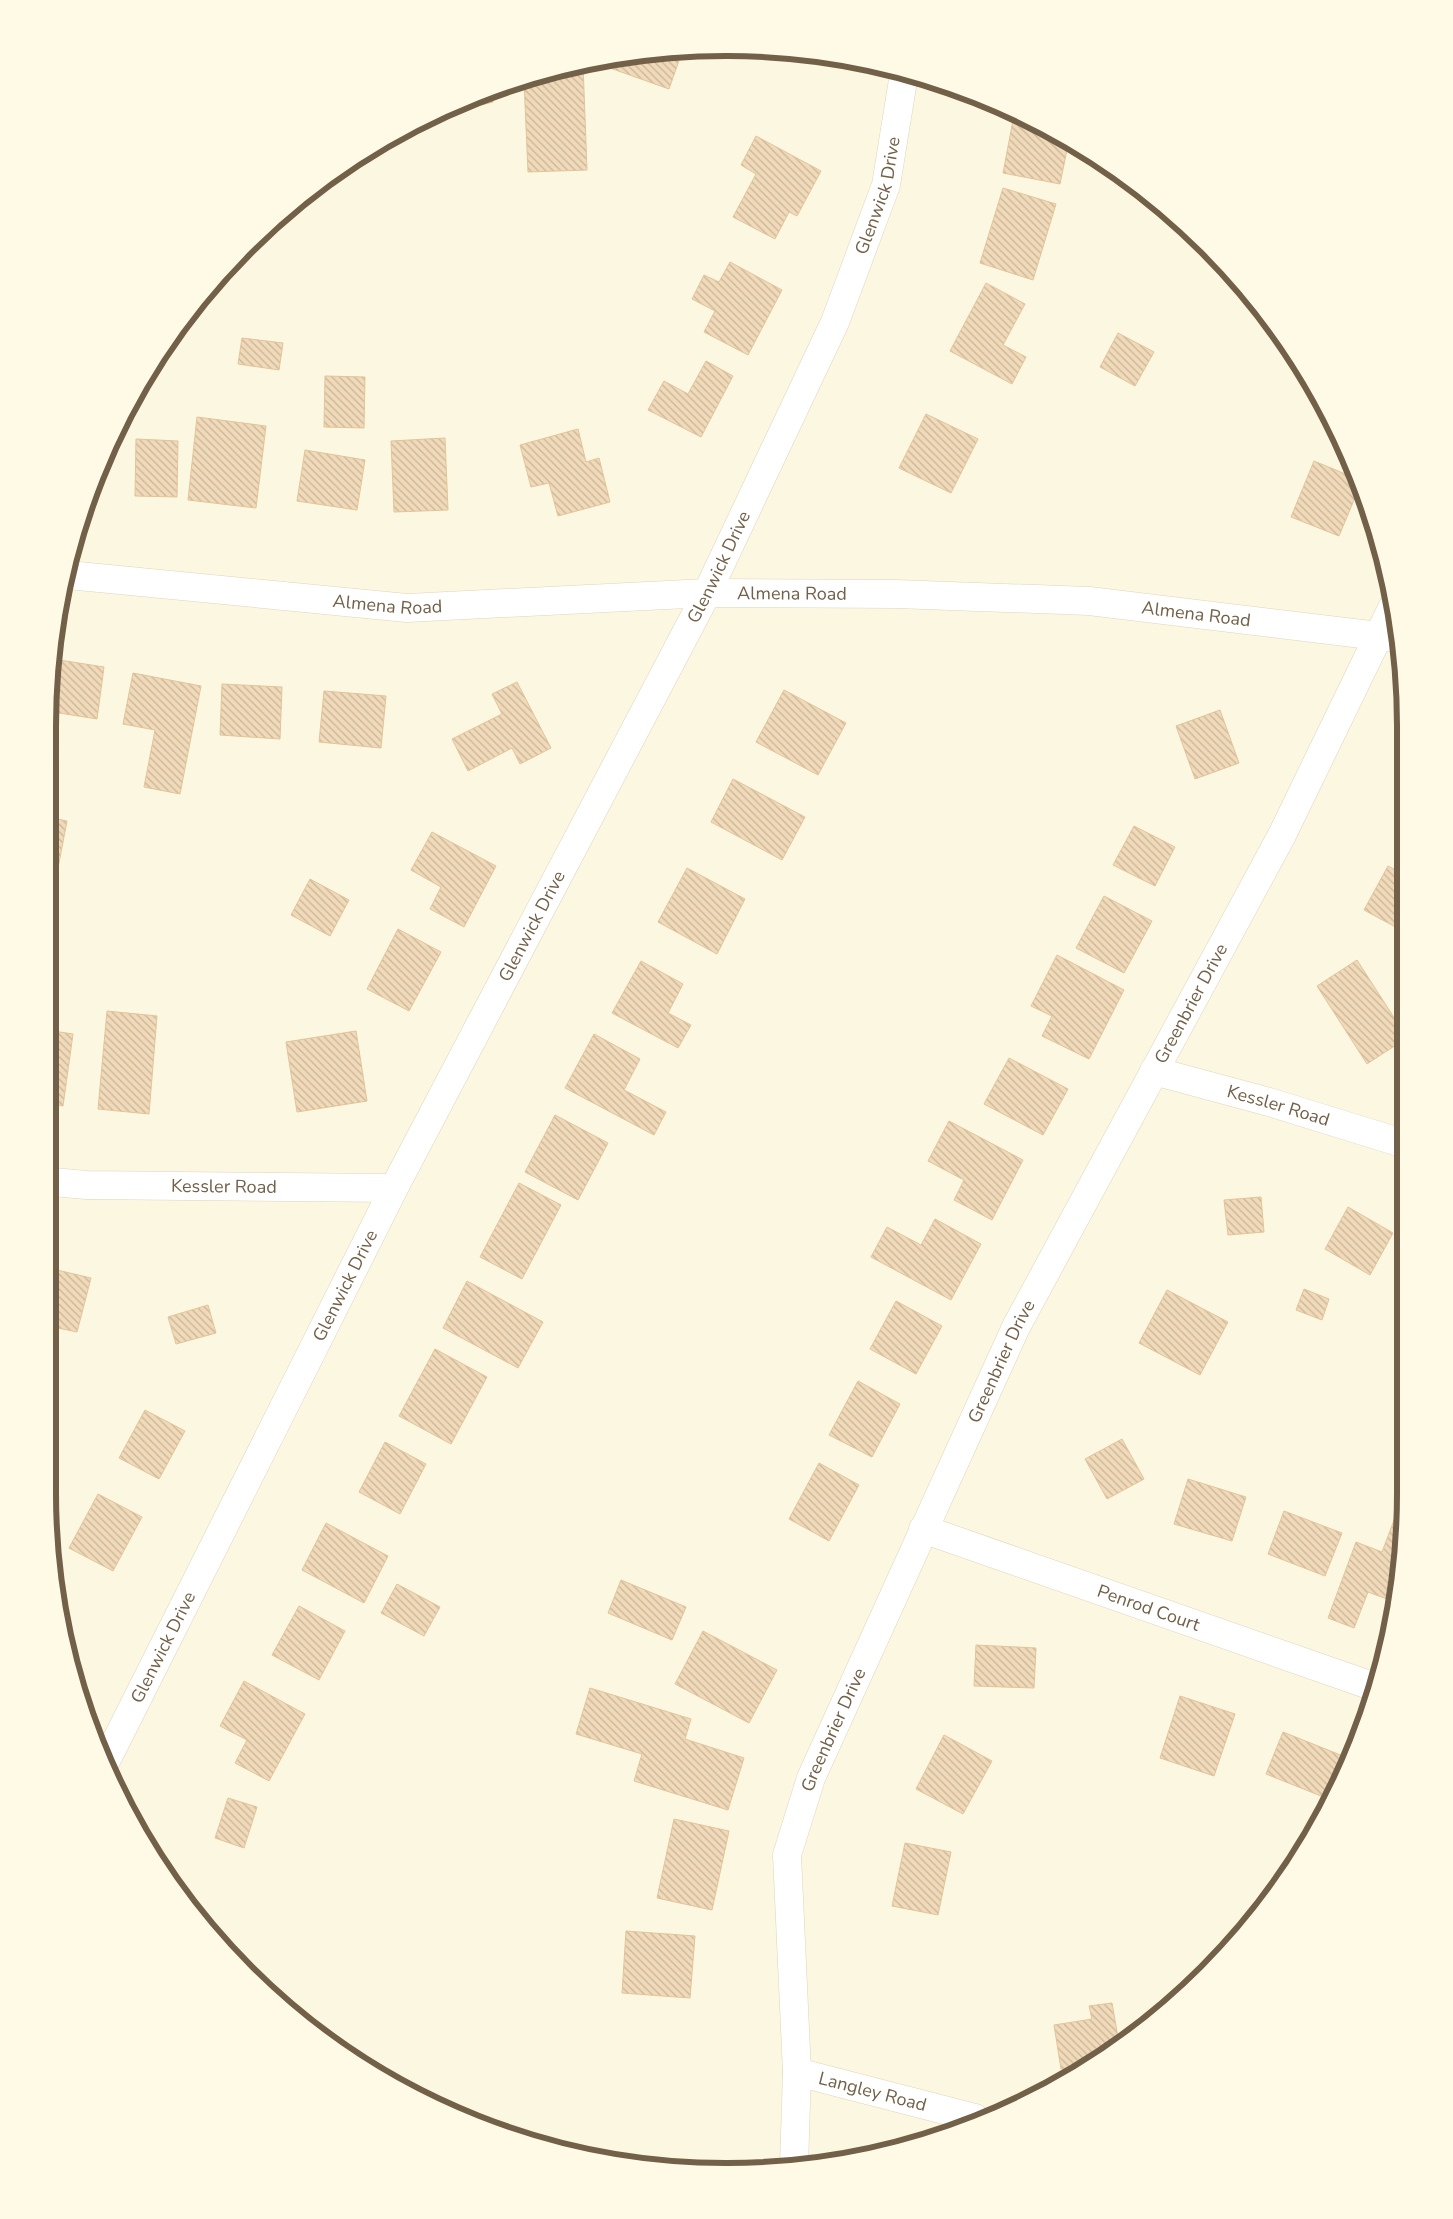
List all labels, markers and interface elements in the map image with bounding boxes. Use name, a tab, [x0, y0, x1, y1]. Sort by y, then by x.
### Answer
street label: Glenwick Drive	[849, 135, 906, 258]
street label: Glenwick Drive	[681, 507, 756, 627]
street label: Almena Road	[737, 581, 847, 606]
street label: Almena Road	[332, 589, 443, 620]
street label: Almena Road	[1140, 595, 1252, 632]
street label: Glenwick Drive	[493, 866, 571, 986]
street label: Greenbrier Drive	[1149, 939, 1233, 1068]
street label: Kessler Road	[1224, 1079, 1333, 1132]
street label: Kessler Road	[171, 1174, 277, 1199]
street label: Glenwick Drive	[307, 1226, 383, 1345]
street label: Greenbrier Drive	[962, 1295, 1041, 1427]
street label: Penrod Court	[1094, 1579, 1204, 1637]
street label: Glenwick Drive	[125, 1587, 201, 1707]
street label: Greenbrier Drive	[795, 1664, 871, 1795]
street label: Langley Road	[816, 2066, 929, 2117]

